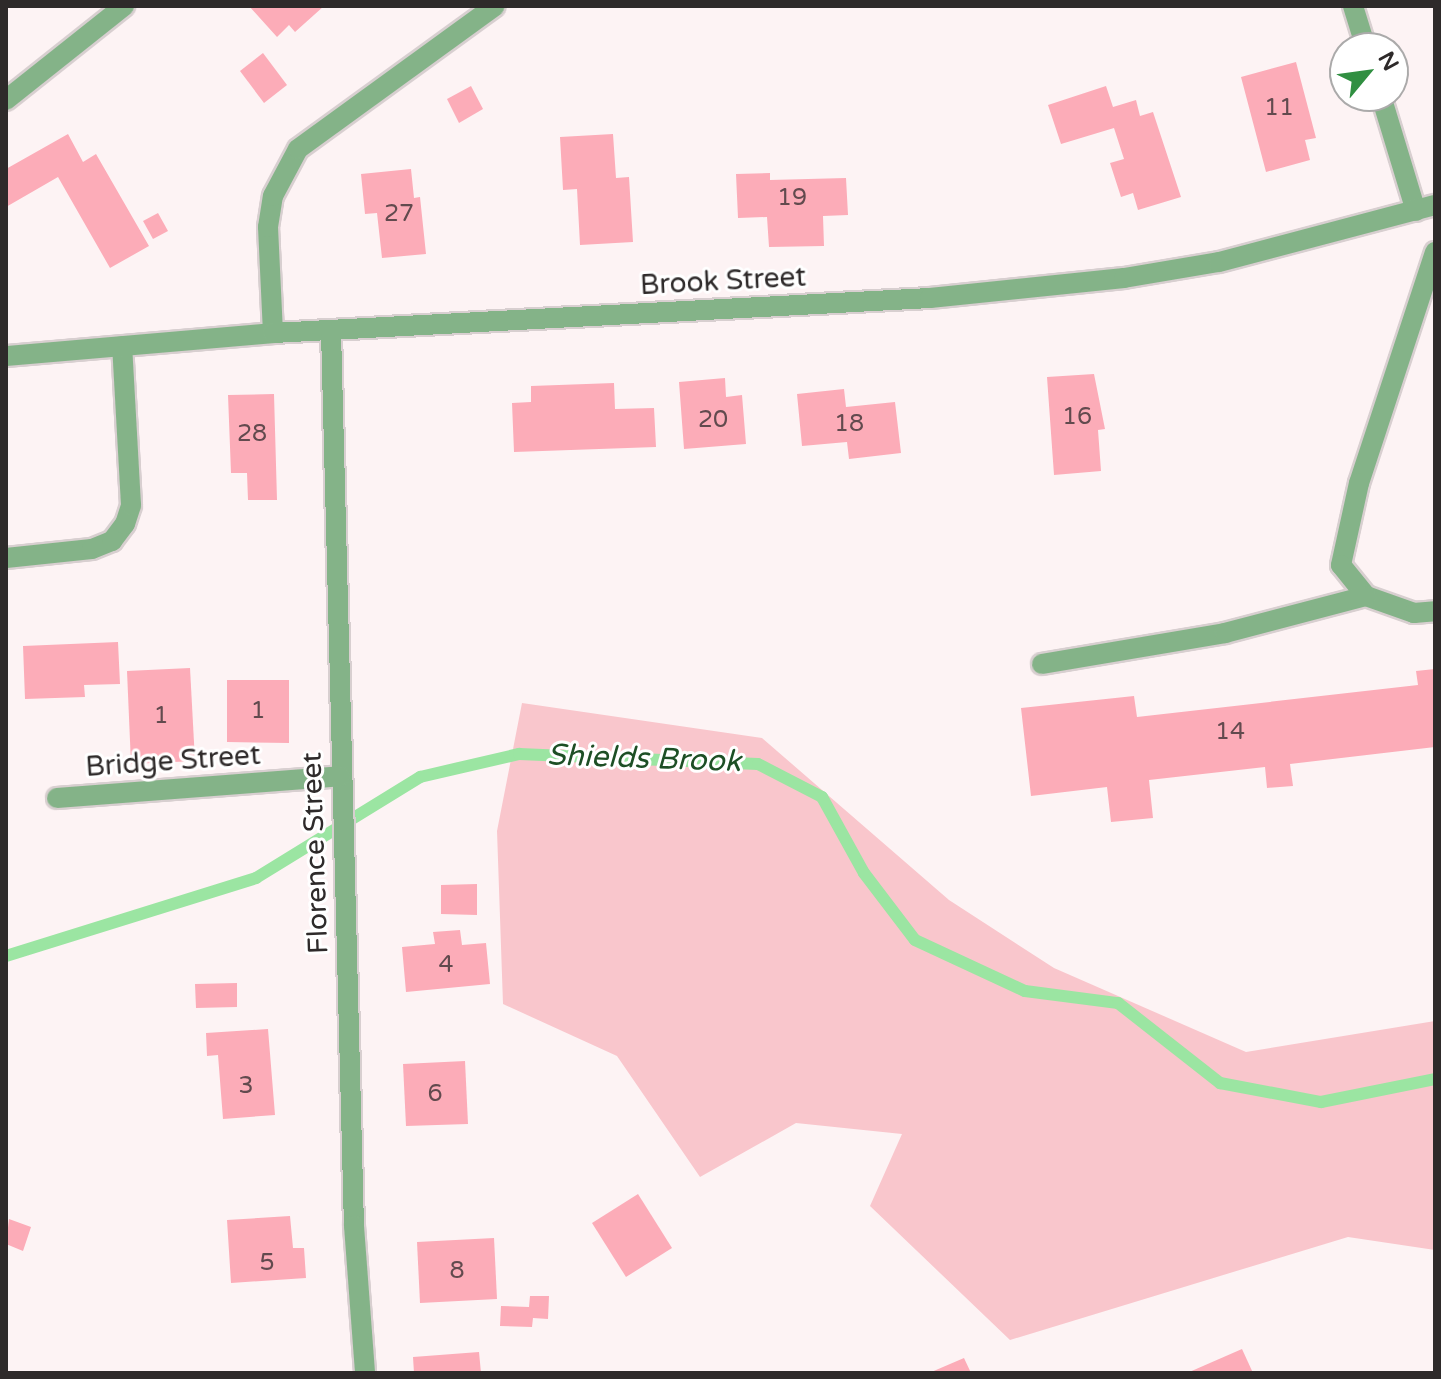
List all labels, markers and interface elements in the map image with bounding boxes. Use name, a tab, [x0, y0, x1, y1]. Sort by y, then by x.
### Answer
north arrow	[1329, 32, 1409, 112]
text: N	[1373, 47, 1404, 75]
house number: 11	[1264, 94, 1294, 122]
house number: 19	[777, 184, 807, 212]
house number: 27	[384, 200, 414, 228]
street label: Brook Street	[639, 260, 807, 302]
house number: 16	[1062, 403, 1092, 431]
house number: 20	[698, 406, 728, 434]
house number: 18	[834, 410, 864, 438]
house number: 28	[237, 420, 267, 448]
house number: 1	[250, 697, 266, 725]
house number: 1	[153, 702, 169, 730]
house number: 14	[1215, 718, 1245, 746]
street label: Bridge Street	[84, 738, 262, 784]
water label: Shields Brook	[546, 738, 742, 780]
street label: Florence Street	[295, 751, 335, 955]
house number: 4	[438, 951, 454, 979]
house number: 3	[238, 1072, 254, 1100]
house number: 6	[427, 1080, 443, 1108]
house number: 5	[259, 1249, 275, 1277]
house number: 8	[449, 1257, 465, 1285]

